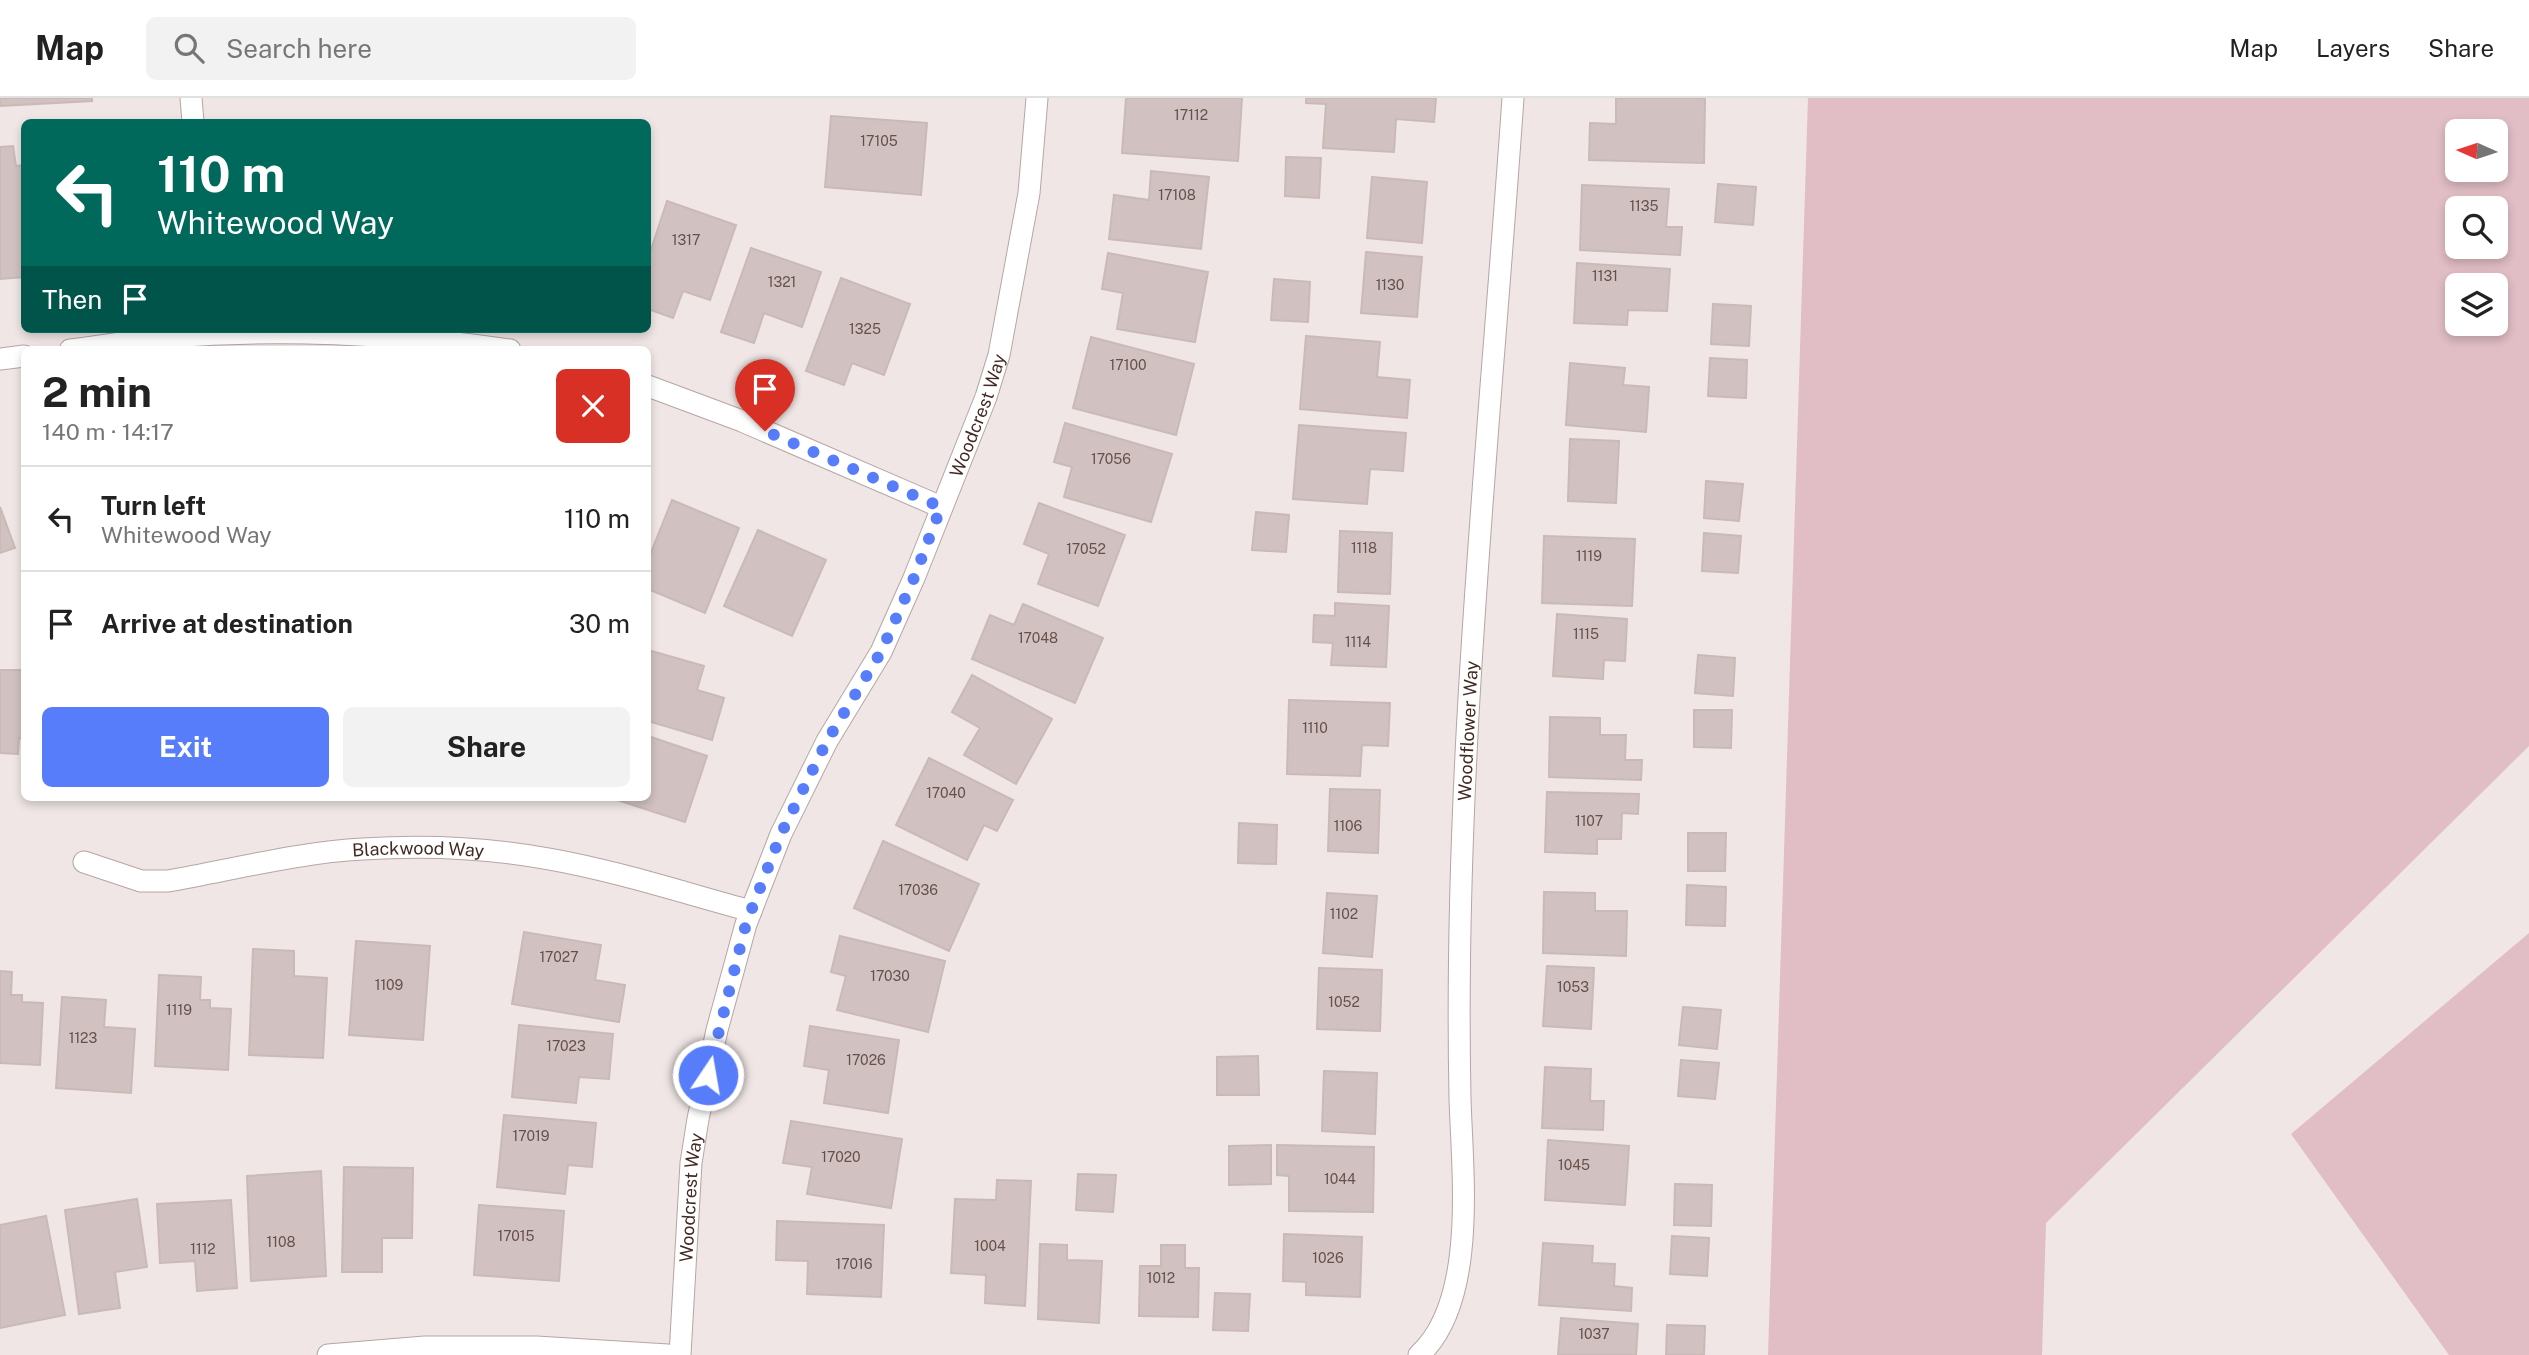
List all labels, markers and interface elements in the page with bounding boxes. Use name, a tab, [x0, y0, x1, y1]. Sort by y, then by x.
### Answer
search box	[146, 17, 636, 80]
text: Map	[35, 29, 104, 67]
icon: search	[170, 29, 208, 67]
text: Search here	[226, 33, 372, 64]
text: Map	[2229, 34, 2278, 62]
text: Layers	[2316, 34, 2390, 62]
text: Share	[2428, 34, 2494, 62]
house number: 17112	[1174, 107, 1208, 123]
north arrow	[2445, 119, 2508, 182]
map controls	[2445, 119, 2508, 336]
house number: 17105	[860, 133, 898, 149]
text: 110 m	[157, 145, 285, 203]
icon: left	[42, 147, 133, 238]
house number: 17108	[1158, 187, 1196, 203]
button: search	[2445, 196, 2508, 259]
house number: 1135	[1629, 198, 1659, 214]
text: Whitewood Way	[157, 204, 394, 241]
house number: 1317	[672, 232, 700, 248]
house number: 1131	[1592, 268, 1618, 284]
button: layers	[2445, 273, 2508, 336]
house number: 1321	[768, 274, 796, 290]
house number: 1130	[1376, 277, 1404, 293]
icon: arrive	[116, 280, 154, 318]
text: Then	[42, 284, 102, 315]
house number: 1325	[849, 321, 881, 337]
street label: Woodcrest Way	[945, 351, 1009, 480]
house number: 17100	[1109, 357, 1147, 373]
pin	[735, 359, 795, 431]
text: 2 min	[42, 367, 152, 416]
button: close	[556, 369, 630, 443]
icon: arrive	[746, 370, 784, 408]
text: 140 m · 14:17	[42, 418, 174, 445]
house number: 17056	[1091, 451, 1131, 467]
text: Turn left	[101, 490, 206, 521]
icon: left	[42, 500, 80, 538]
text: 110 m	[564, 503, 630, 534]
text: Whitewood Way	[101, 521, 271, 548]
house number: 1118	[1351, 540, 1377, 556]
house number: 17052	[1066, 541, 1106, 557]
house number: 1119	[1576, 548, 1602, 564]
icon: arrive	[42, 605, 80, 643]
text: Arrive at destination	[101, 608, 353, 639]
text: 30 m	[569, 608, 630, 639]
house number: 1115	[1573, 626, 1599, 642]
house number: 17048	[1018, 630, 1058, 646]
house number: 1114	[1345, 634, 1371, 650]
street label: Woodflower Way	[1453, 660, 1482, 801]
button: Exit	[42, 707, 329, 787]
button: Share	[343, 707, 630, 787]
house number: 1110	[1302, 720, 1328, 736]
house number: 17040	[926, 785, 966, 801]
house number: 1107	[1575, 813, 1603, 829]
house number: 1106	[1334, 818, 1363, 834]
street label: Blackwood Way	[352, 837, 485, 861]
house number: 17036	[898, 882, 938, 898]
house number: 1102	[1330, 906, 1358, 922]
house number: 17027	[539, 949, 579, 965]
house number: 17030	[870, 968, 910, 984]
house number: 1109	[375, 977, 404, 993]
house number: 1053	[1557, 979, 1589, 995]
house number: 1052	[1328, 994, 1360, 1010]
house number: 1119	[166, 1002, 192, 1018]
house number: 1123	[69, 1030, 97, 1046]
house number: 17023	[546, 1038, 586, 1054]
position arrow	[671, 1038, 745, 1112]
house number: 17026	[846, 1052, 886, 1068]
house number: 17019	[513, 1128, 550, 1144]
street label: Woodcrest Way	[675, 1131, 706, 1263]
house number: 17020	[821, 1149, 861, 1165]
house number: 1045	[1558, 1157, 1590, 1173]
house number: 1044	[1324, 1171, 1356, 1187]
house number: 17015	[497, 1228, 535, 1244]
house number: 1108	[267, 1234, 295, 1250]
house number: 1004	[974, 1238, 1006, 1254]
house number: 1112	[190, 1241, 216, 1257]
house number: 1026	[1312, 1250, 1344, 1266]
house number: 17016	[836, 1256, 873, 1272]
house number: 1012	[1147, 1270, 1175, 1286]
house number: 1037	[1578, 1326, 1610, 1342]

